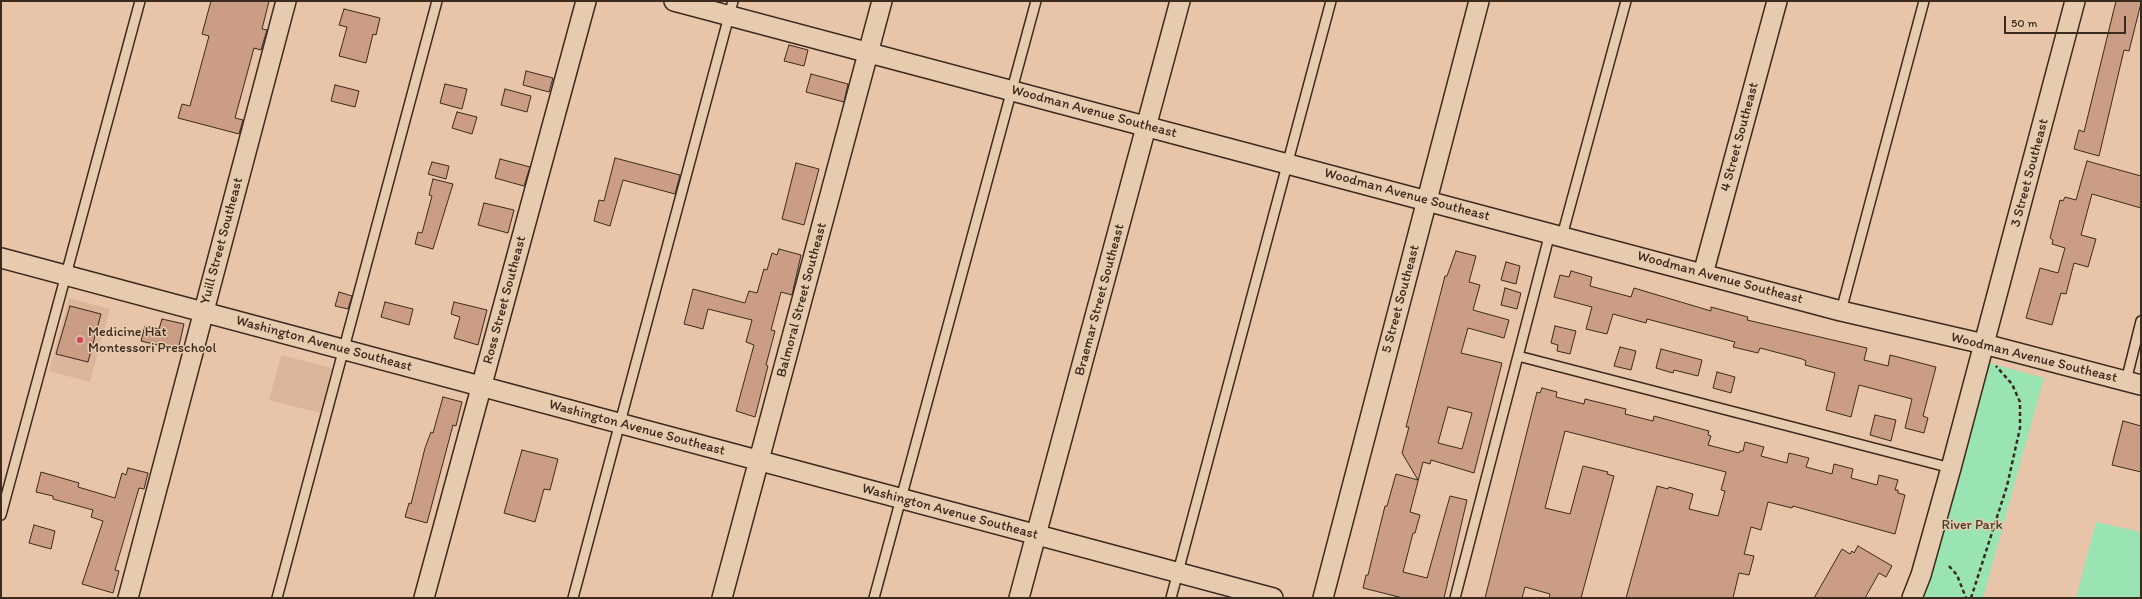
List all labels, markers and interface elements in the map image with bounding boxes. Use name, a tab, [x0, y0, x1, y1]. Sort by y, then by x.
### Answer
scale bar	[2006, 8, 2128, 34]
text: 50 m	[2011, 16, 2037, 30]
street label: 4 Street Southeast	[1717, 81, 1763, 193]
street label: Woodman Avenue Southeast	[1009, 82, 1179, 142]
street label: 3 Street Southeast	[2007, 117, 2053, 229]
street label: Woodman Avenue Southeast	[1322, 165, 1492, 225]
street label: Yuill Street Southeast	[197, 176, 247, 306]
street label: Balmoral Street Southeast	[773, 221, 831, 379]
street label: Braemar Street Southeast	[1072, 222, 1128, 378]
street label: Ross Street Southeast	[480, 234, 530, 366]
street label: 5 Street Southeast	[1378, 243, 1424, 355]
street label: Woodman Avenue Southeast	[1635, 248, 1805, 308]
street label: Washington Avenue Southeast	[234, 312, 414, 376]
place label: Medicine Hat Montessori Preschool	[88, 324, 216, 356]
street label: Woodman Avenue Southeast	[1949, 329, 2119, 387]
marker: Medicine Hat Montessori Preschool	[75, 335, 85, 345]
street label: Washington Avenue Southeast	[547, 396, 727, 460]
street label: Washington Avenue Southeast	[860, 480, 1040, 544]
park label: River Park	[1941, 517, 2003, 533]

